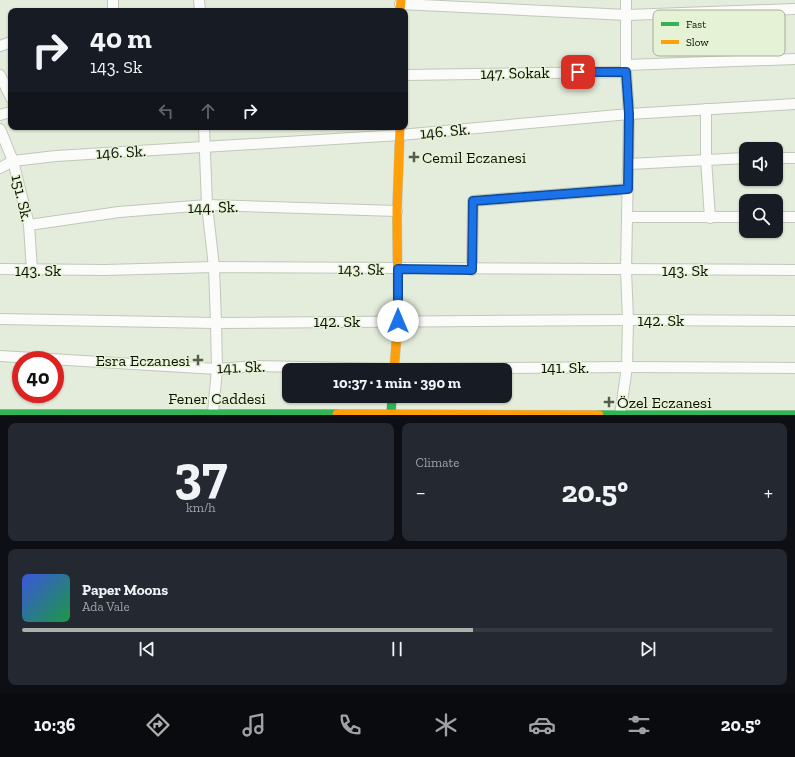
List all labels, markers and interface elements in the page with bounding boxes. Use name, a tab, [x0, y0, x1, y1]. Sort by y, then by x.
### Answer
legend	[653, 10, 785, 56]
text: Fast	[686, 18, 707, 31]
text: 40 m	[90, 22, 152, 55]
icon: right	[24, 24, 76, 76]
text: Slow	[686, 36, 709, 49]
pin	[561, 55, 595, 89]
text: 143. Sk	[90, 56, 142, 78]
icon: arrive	[567, 61, 589, 83]
street label: 147. Sokak	[480, 63, 551, 83]
icon: left	[155, 100, 177, 122]
icon: ahead	[197, 100, 219, 122]
icon: right	[239, 100, 261, 122]
street label: 146. Sk.	[419, 119, 471, 143]
street label: 146. Sk.	[95, 141, 147, 163]
map controls	[739, 142, 783, 238]
button: sound	[739, 142, 783, 186]
place label: Cemil Eczanesi	[422, 148, 527, 167]
marker: Cemil Eczanesi	[409, 152, 419, 162]
street label: 151. Sk.	[7, 173, 37, 223]
button: search	[739, 194, 783, 238]
street label: 144. Sk.	[188, 197, 238, 217]
street label: 143. Sk	[338, 259, 385, 279]
street label: 143. Sk	[15, 261, 62, 280]
street label: 143. Sk	[662, 261, 709, 280]
position arrow	[377, 300, 419, 342]
street label: 142. Sk	[638, 311, 685, 330]
street label: 142. Sk	[314, 312, 361, 331]
speed limit sign: 40	[12, 351, 64, 403]
place label: Esra Eczanesi	[95, 351, 191, 370]
marker: Esra Eczanesi	[193, 355, 203, 365]
street label: 141. Sk.	[217, 357, 265, 377]
street label: 141. Sk.	[541, 358, 589, 377]
text: 10:37 · 1 min · 390 m	[333, 374, 461, 392]
street label: Fener Caddesi	[168, 389, 266, 408]
place label: Özel Eczanesi	[617, 393, 712, 412]
marker: Özel Eczanesi	[604, 397, 614, 407]
text: 37	[174, 443, 227, 505]
text: Climate	[416, 455, 459, 470]
text: 20.5°	[561, 474, 628, 510]
text: −	[416, 479, 426, 506]
text: +	[764, 479, 773, 506]
text: km/h	[186, 500, 216, 515]
text: Paper Moons	[82, 581, 168, 599]
text: Ada Vale	[82, 599, 130, 614]
icon: previous	[136, 638, 158, 660]
icon: pause	[386, 638, 408, 660]
icon: next	[637, 638, 659, 660]
icon: directions	[144, 711, 172, 739]
icon: music	[240, 711, 268, 739]
icon: phone	[336, 711, 364, 739]
icon: climate	[432, 711, 460, 739]
icon: car	[528, 711, 556, 739]
icon: filters	[625, 711, 653, 739]
text: 10:36	[34, 714, 75, 736]
text: 20.5°	[721, 714, 761, 736]

